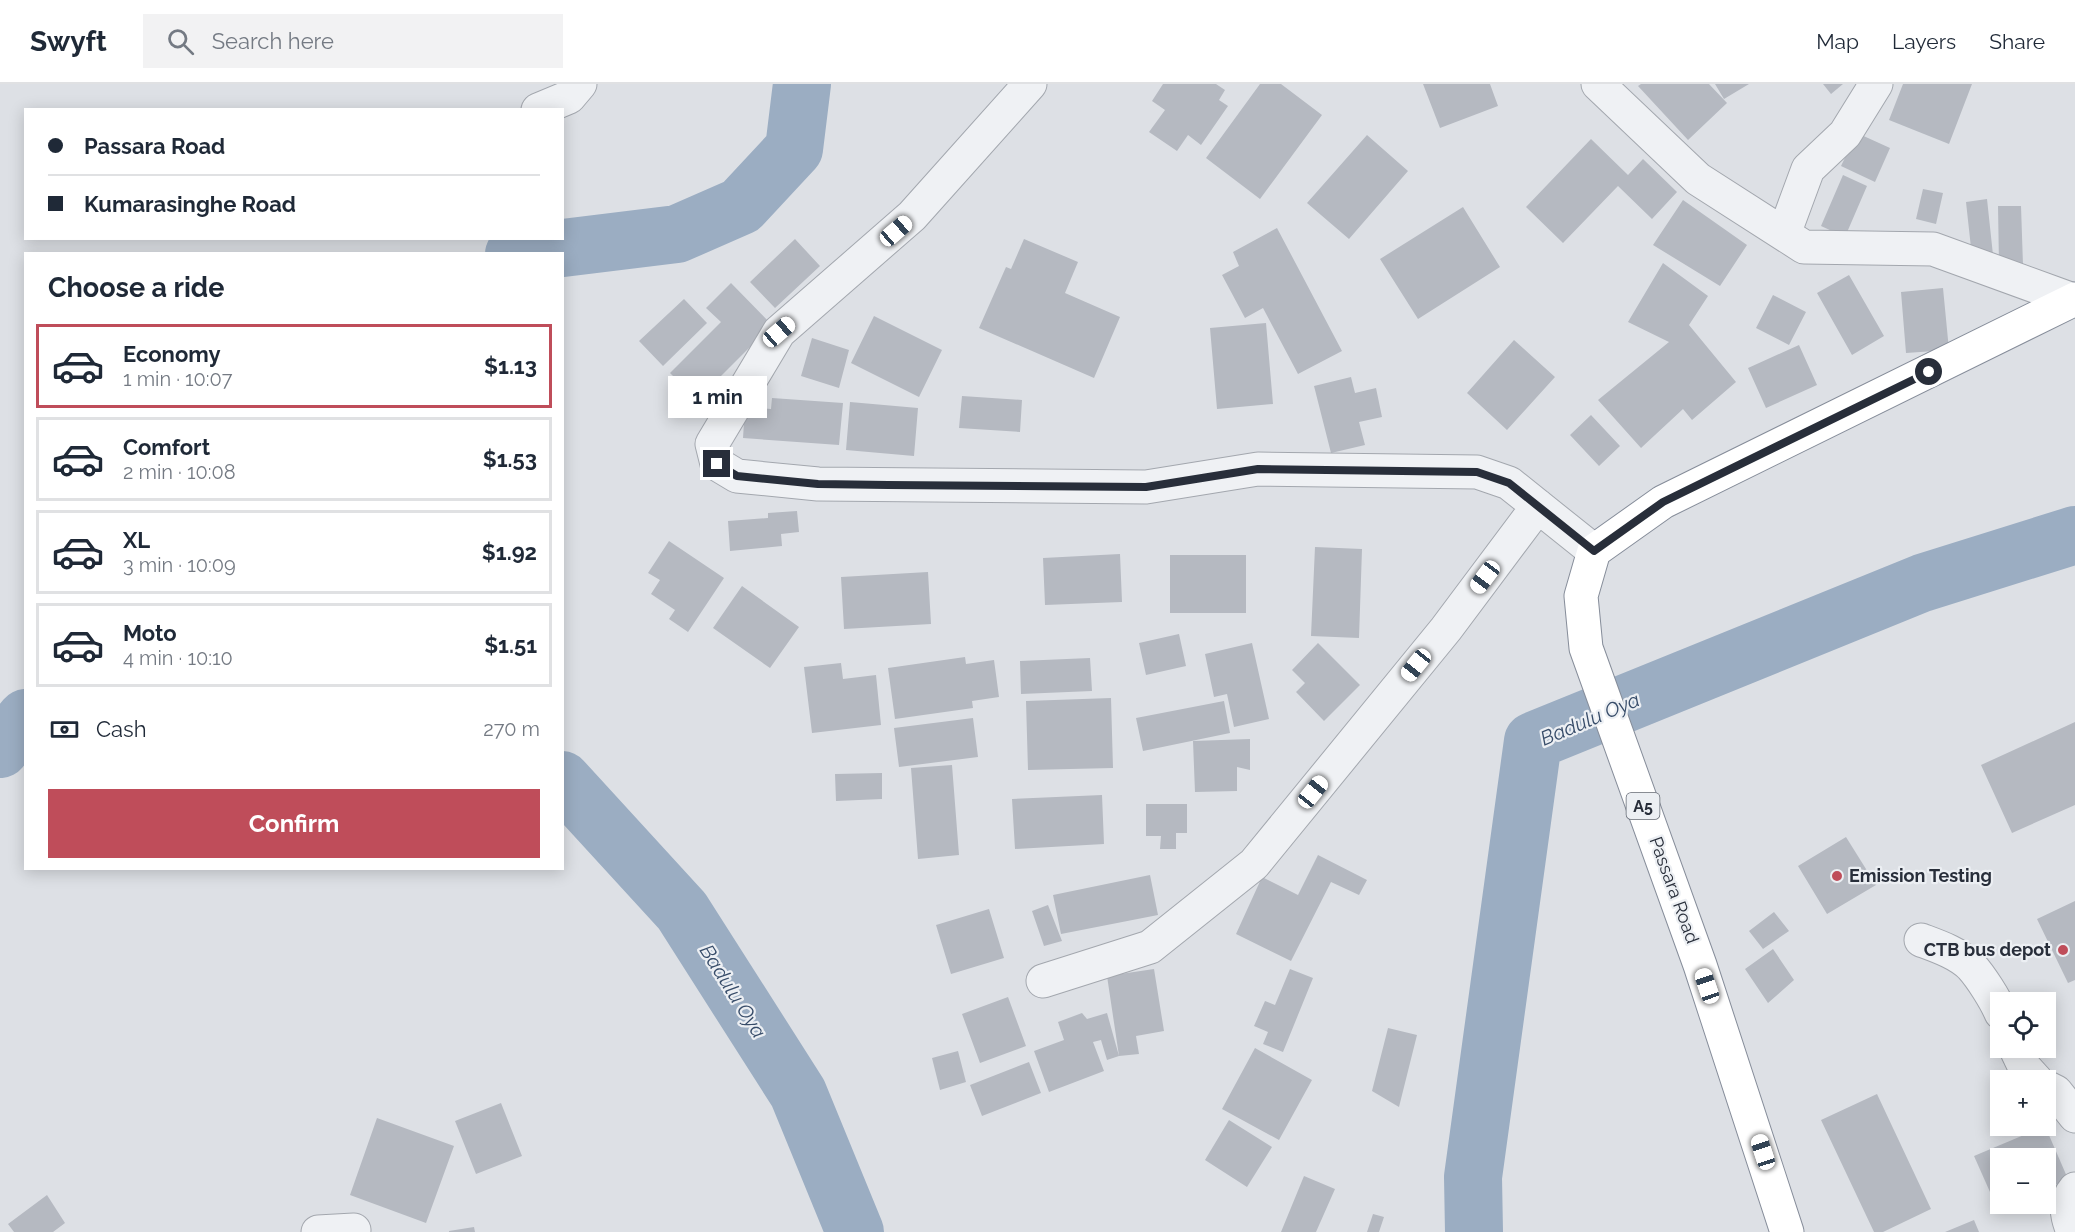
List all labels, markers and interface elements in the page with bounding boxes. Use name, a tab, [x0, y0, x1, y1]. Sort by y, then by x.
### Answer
search box	[143, 14, 563, 68]
text: Swyft	[30, 25, 107, 58]
icon: search	[164, 25, 197, 58]
text: Search here	[212, 28, 334, 54]
text: Map	[1816, 29, 1859, 54]
text: Layers	[1892, 29, 1956, 54]
text: Share	[1989, 29, 2045, 54]
text: Passara Road	[84, 133, 225, 159]
text: Kumarasinghe Road	[84, 191, 296, 217]
car	[877, 212, 915, 250]
text: Choose a ride	[48, 272, 224, 303]
car	[760, 313, 798, 351]
icon: car	[51, 339, 105, 393]
text: Economy	[123, 341, 221, 367]
text: $1.13	[484, 353, 537, 379]
route start	[1915, 358, 1942, 385]
text: 1 min · 10:07	[123, 367, 232, 391]
callout: 1 min	[668, 377, 766, 419]
text: 1 min	[692, 385, 743, 409]
icon: car	[51, 432, 105, 486]
text: Comfort	[123, 434, 210, 460]
text: $1.53	[483, 446, 537, 472]
route end	[703, 450, 730, 477]
text: 2 min · 10:08	[123, 460, 236, 484]
icon: car	[51, 525, 105, 579]
text: XL	[123, 527, 150, 553]
text: $1.92	[482, 539, 537, 565]
text: 3 min · 10:09	[123, 553, 236, 577]
car	[1467, 557, 1503, 597]
icon: car	[51, 618, 105, 672]
text: Moto	[123, 620, 177, 646]
text: $1.51	[484, 632, 537, 658]
car	[1398, 645, 1434, 685]
text: 4 min · 10:10	[123, 646, 233, 670]
water label: Badulu Oya	[1537, 687, 1643, 751]
icon: cash	[48, 713, 81, 746]
text: Cash	[96, 716, 147, 742]
text: 270 m	[483, 717, 540, 741]
car	[1295, 772, 1331, 812]
button: Confirm	[48, 789, 540, 858]
road number: A5	[1626, 793, 1660, 819]
street label: Passara Road	[1645, 834, 1703, 946]
place label: Emission Testing	[1849, 865, 1992, 886]
marker: Emission Testing	[1830, 869, 1844, 883]
place label: CTB bus depot	[1924, 939, 2051, 960]
water label: Badulu Oya	[695, 940, 771, 1042]
marker: CTB bus depot	[2056, 943, 2070, 957]
car	[1693, 966, 1721, 1006]
map controls	[1990, 992, 2056, 1214]
button: locate	[1990, 992, 2056, 1058]
button: +	[1990, 1070, 2056, 1136]
car	[1749, 1132, 1777, 1172]
button: −	[1990, 1148, 2056, 1214]

